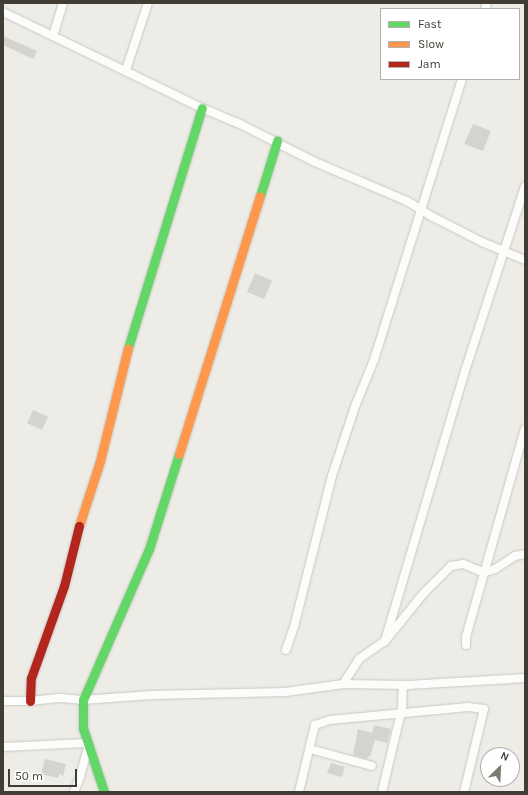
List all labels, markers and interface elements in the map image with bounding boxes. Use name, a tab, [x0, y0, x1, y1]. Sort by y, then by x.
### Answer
legend	[380, 8, 520, 80]
text: Fast	[418, 17, 441, 31]
text: Slow	[418, 37, 444, 51]
text: Jam	[418, 57, 441, 71]
north arrow	[480, 747, 520, 787]
text: N	[498, 749, 511, 764]
scale bar	[10, 761, 79, 787]
text: 50 m	[15, 769, 43, 783]

